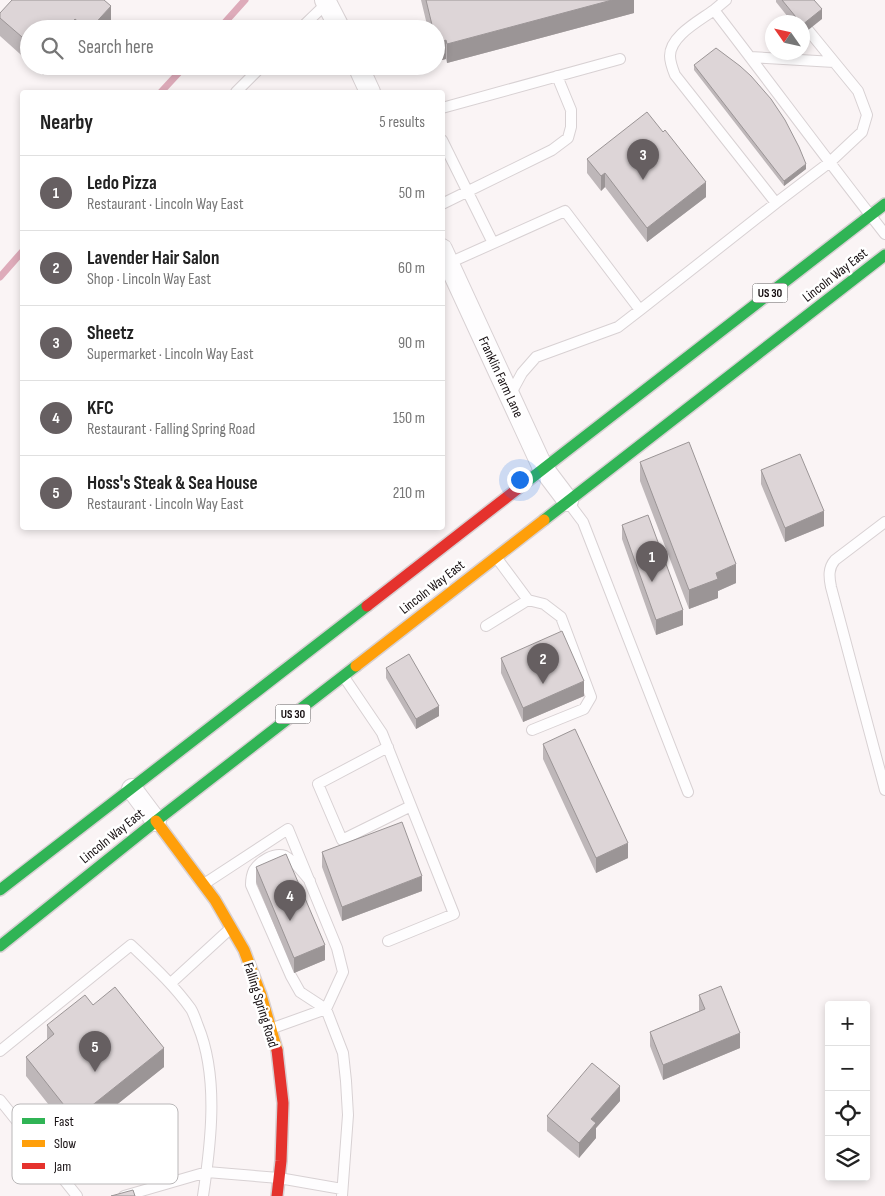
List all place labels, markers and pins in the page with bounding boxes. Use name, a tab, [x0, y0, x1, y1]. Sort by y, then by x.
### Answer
pin: 3	[627, 139, 659, 180]
pin: 1	[636, 541, 668, 582]
pin: 2	[527, 643, 559, 684]
pin: 4	[274, 880, 306, 921]
pin: 5	[79, 1031, 111, 1072]

